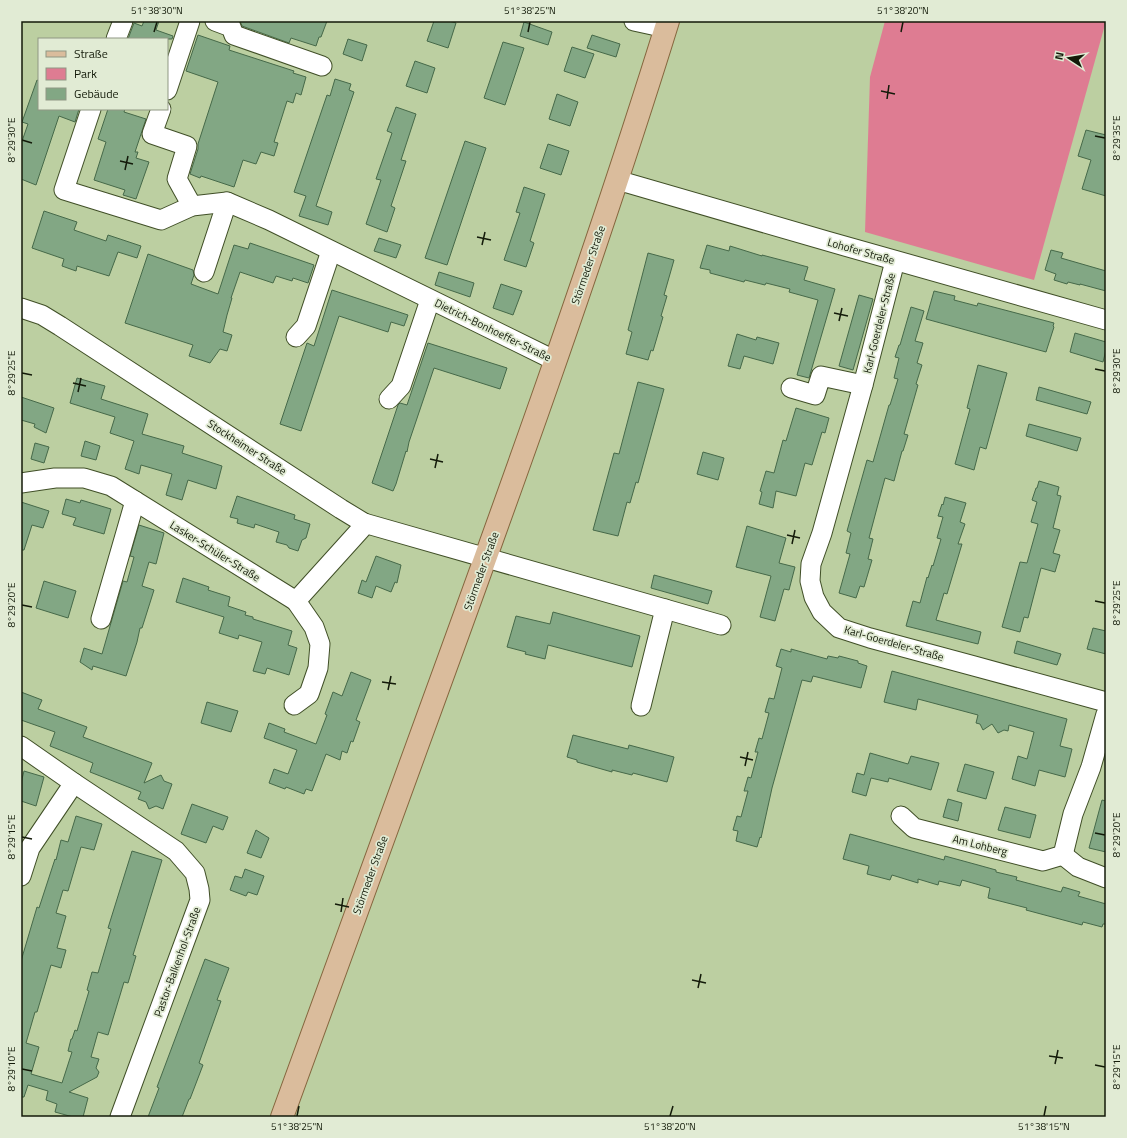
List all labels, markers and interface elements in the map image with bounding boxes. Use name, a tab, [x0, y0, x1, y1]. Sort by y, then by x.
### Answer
text: 51°38'30"N	[131, 3, 183, 18]
text: 51°38'25"N	[504, 3, 556, 18]
text: 51°38'20"N	[877, 3, 929, 18]
legend	[38, 38, 168, 110]
north arrow	[1049, 38, 1089, 78]
text: Straße	[74, 44, 108, 63]
text: N	[1051, 51, 1068, 61]
text: Park	[74, 64, 97, 83]
text: Gebäude	[74, 84, 119, 103]
text: 8°29'35"E	[1109, 115, 1124, 160]
text: 8°29'30"E	[4, 117, 19, 162]
street label: Störmeder Straße	[567, 223, 609, 307]
street label: Lohofer Straße	[826, 234, 897, 268]
street label: Karl-Goerdeler-Straße	[859, 271, 899, 375]
street label: Dietrich-Bonhoeffer-Straße	[432, 295, 554, 365]
text: 8°29'30"E	[1109, 348, 1124, 393]
text: 8°29'25"E	[4, 350, 19, 395]
street label: Stockheimer Straße	[204, 415, 290, 479]
street label: Lasker-Schüler-Straße	[167, 517, 264, 586]
street label: Störmeder Straße	[459, 529, 503, 613]
text: 8°29'25"E	[1109, 580, 1124, 625]
text: 8°29'20"E	[4, 582, 19, 627]
street label: Karl-Goerdeler-Straße	[842, 621, 946, 665]
text: 8°29'20"E	[1109, 812, 1124, 857]
text: 8°29'15"E	[4, 814, 19, 859]
street label: Am Lohberg	[951, 830, 1009, 860]
street label: Störmeder Straße	[348, 833, 392, 917]
street label: Pastor-Balkenhol-Straße	[150, 904, 205, 1019]
text: 8°29'15"E	[1109, 1044, 1124, 1089]
text: 8°29'10"E	[4, 1046, 19, 1091]
text: 51°38'25"N	[271, 1119, 323, 1134]
text: 51°38'20"N	[644, 1119, 696, 1134]
text: 51°38'15"N	[1018, 1119, 1070, 1134]

